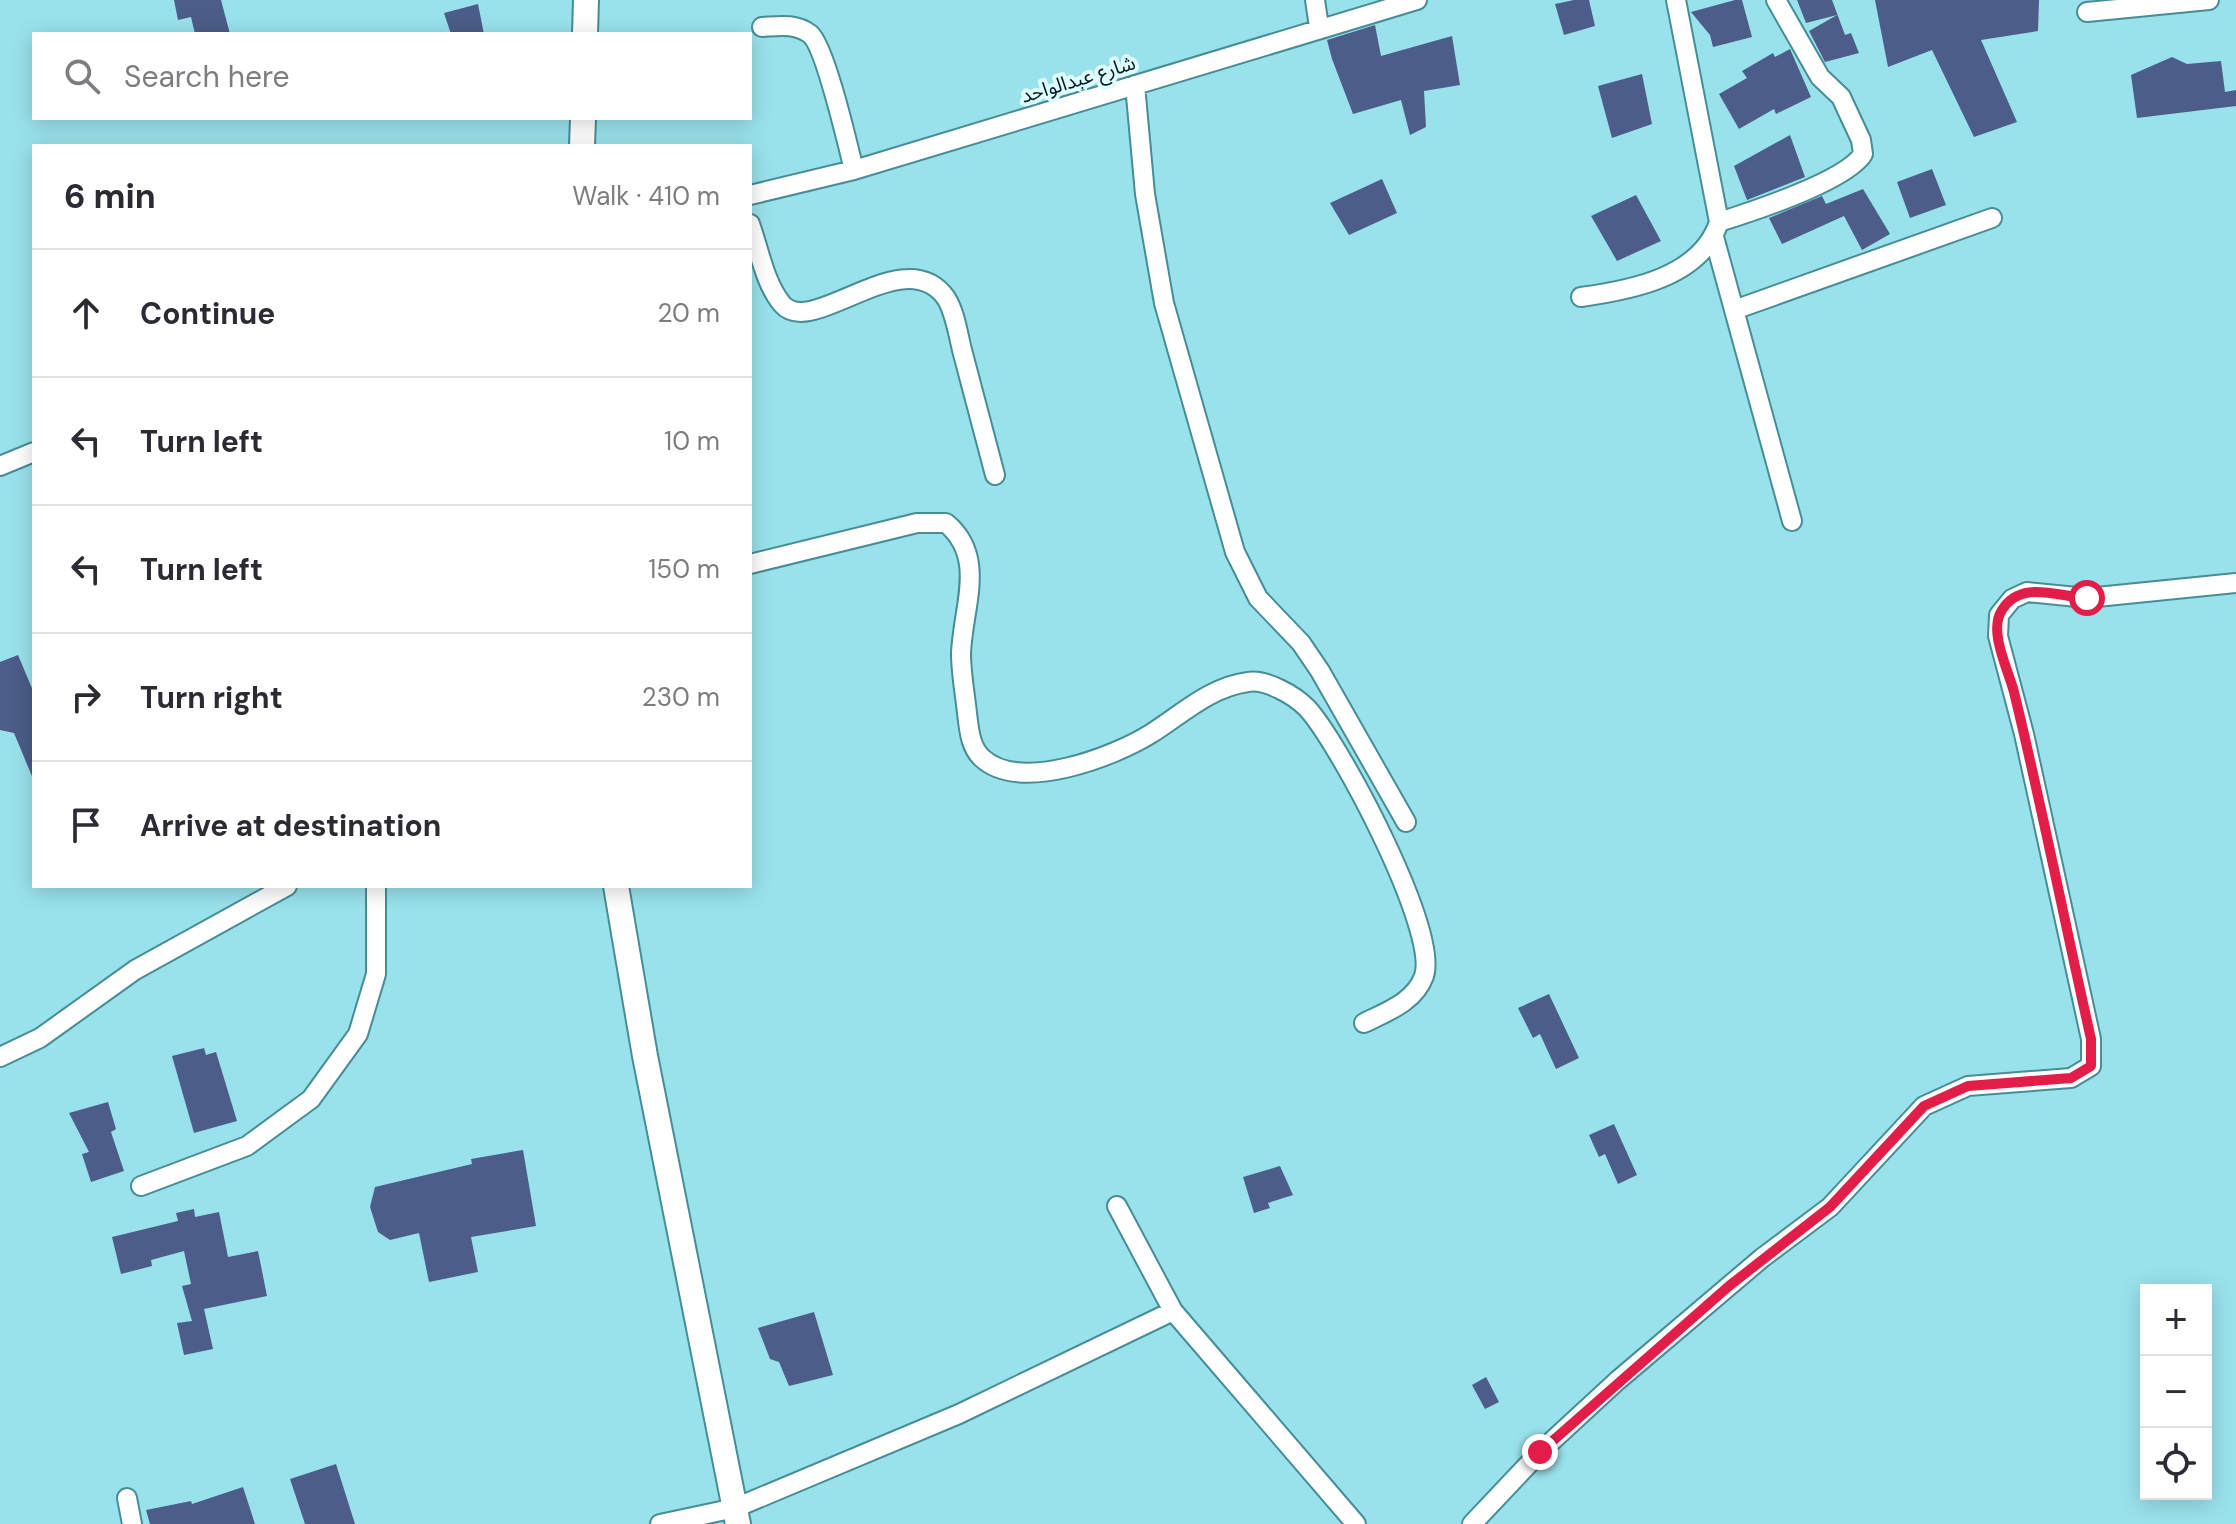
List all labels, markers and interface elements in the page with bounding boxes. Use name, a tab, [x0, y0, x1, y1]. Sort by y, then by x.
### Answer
search box	[32, 32, 752, 120]
street label: شارع عبدالواحد	[1018, 49, 1139, 111]
icon: search	[60, 54, 104, 98]
text: Search here	[124, 57, 290, 96]
text: 6 min	[64, 174, 156, 219]
text: Walk · 410 m	[572, 179, 720, 213]
icon: ahead	[64, 291, 108, 335]
text: Continue	[140, 294, 275, 333]
text: 20 m	[657, 296, 720, 330]
icon: left	[64, 419, 108, 463]
text: Turn left	[140, 422, 263, 461]
text: 10 m	[664, 424, 720, 458]
icon: left	[64, 547, 108, 591]
text: Turn left	[140, 550, 263, 589]
text: 150 m	[648, 552, 720, 586]
route start	[2069, 580, 2105, 616]
icon: right	[64, 675, 108, 719]
text: Turn right	[140, 678, 283, 717]
text: 230 m	[642, 680, 720, 714]
icon: arrive	[64, 803, 108, 847]
text: Arrive at destination	[140, 806, 441, 845]
map controls	[2140, 1284, 2212, 1500]
button: +	[2140, 1284, 2212, 1356]
button: −	[2140, 1356, 2212, 1428]
button: locate	[2140, 1428, 2212, 1500]
route end	[1522, 1434, 1558, 1470]

